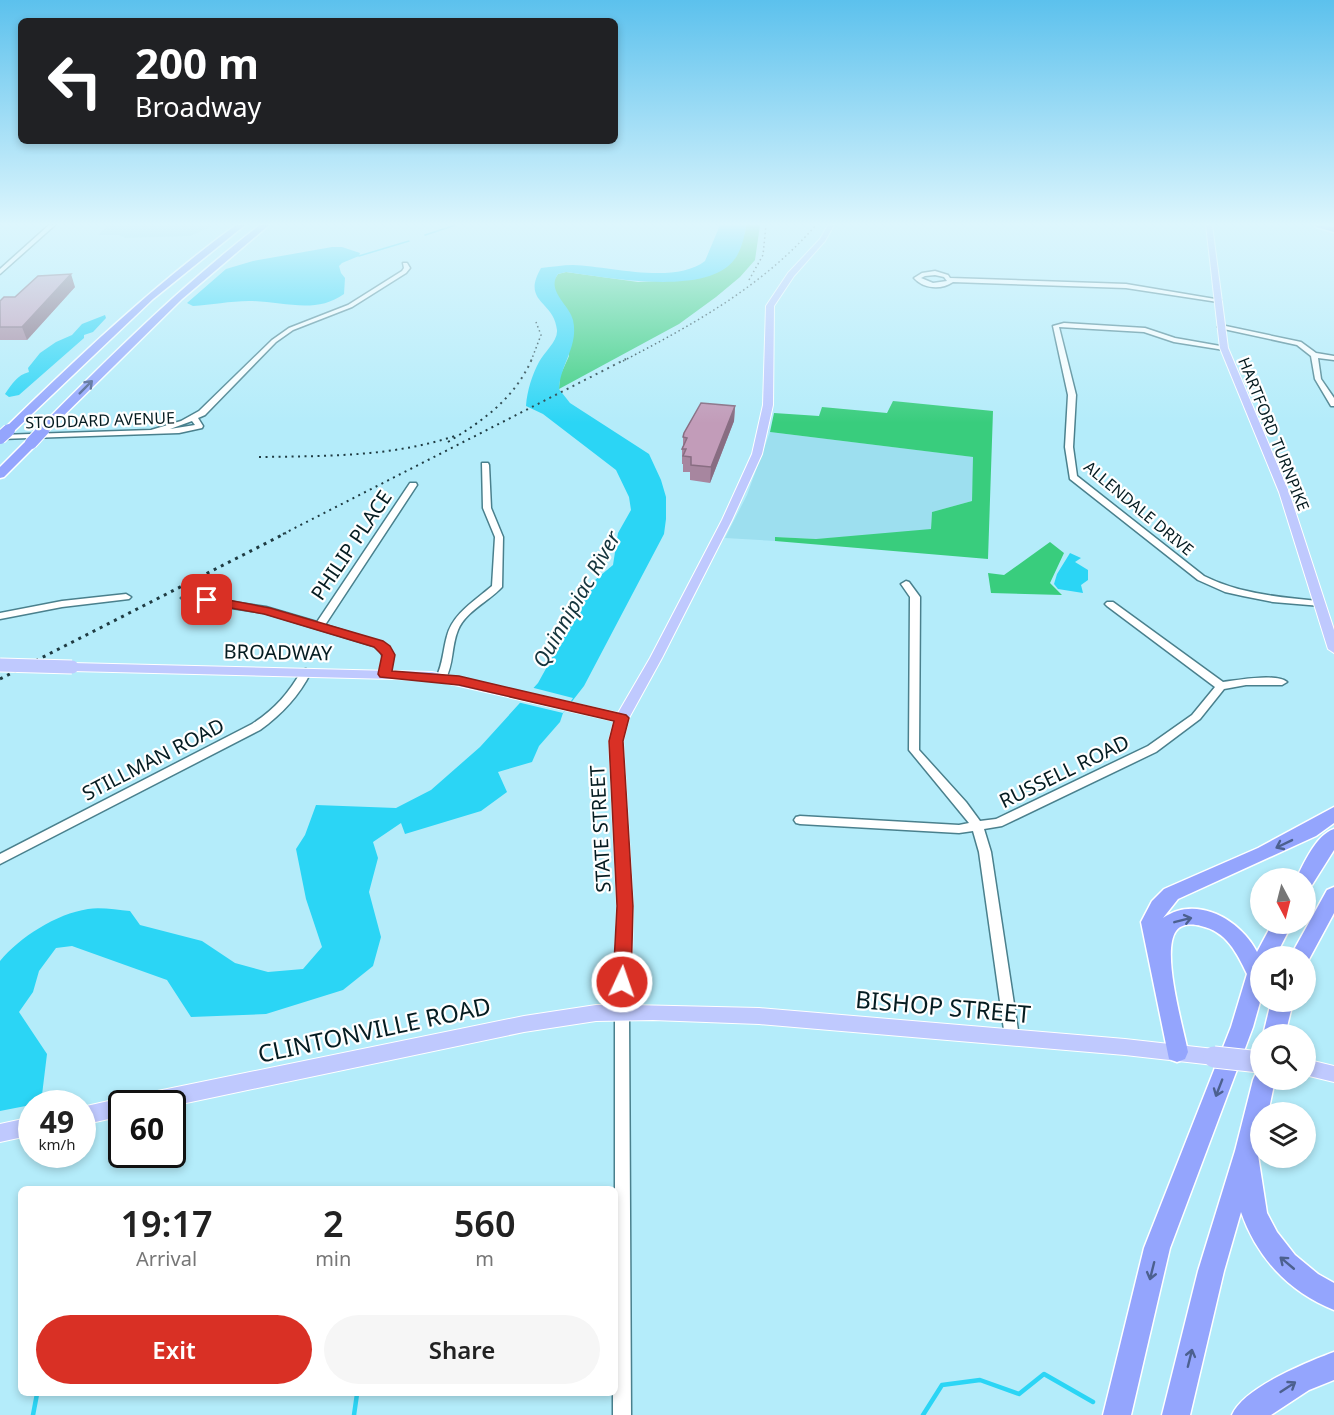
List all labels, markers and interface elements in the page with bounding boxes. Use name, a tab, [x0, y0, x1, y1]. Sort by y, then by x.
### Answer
text: 200 m	[135, 34, 259, 91]
icon: left	[36, 42, 114, 120]
text: Broadway	[135, 88, 261, 125]
street label: HARTFORD TURNPIKE	[1233, 354, 1315, 514]
one-way arrow	[78, 379, 93, 394]
street label: STODDARD AVENUE	[25, 406, 175, 434]
street label: ALLENDALE DRIVE	[1080, 456, 1198, 560]
street label: PHILIP PLACE	[304, 485, 398, 605]
water label: Quinnipiac River	[526, 524, 627, 672]
pin	[181, 574, 232, 625]
icon: arrive	[190, 583, 223, 616]
street label: BROADWAY	[223, 638, 333, 666]
street label: STILLMAN ROAD	[77, 712, 229, 806]
street label: RUSSELL ROAD	[995, 728, 1133, 814]
street label: STATE STREET	[583, 765, 617, 893]
one-way arrow	[1275, 838, 1293, 850]
north arrow	[1250, 868, 1316, 934]
map controls	[1250, 868, 1316, 1168]
one-way arrow	[1173, 913, 1192, 925]
button: sound	[1250, 946, 1316, 1012]
position arrow	[590, 950, 654, 1014]
street label: BISHOP STREET	[854, 982, 1033, 1030]
street label: CLINTONVILLE ROAD	[255, 988, 493, 1070]
button: search	[1250, 1024, 1316, 1090]
one-way arrow	[1212, 1078, 1223, 1096]
speed limit sign: 60	[108, 1090, 186, 1168]
text: 49	[40, 1101, 74, 1142]
button: layers	[1250, 1102, 1316, 1168]
text: km/h	[39, 1134, 75, 1154]
text: 19:17	[120, 1199, 213, 1248]
text: 2	[323, 1199, 344, 1248]
text: 560	[454, 1199, 516, 1248]
text: Arrival	[136, 1245, 197, 1272]
text: min	[315, 1245, 351, 1272]
text: m	[475, 1245, 494, 1272]
one-way arrow	[1280, 1256, 1295, 1270]
one-way arrow	[1145, 1261, 1157, 1280]
button: Exit	[36, 1315, 312, 1384]
button: Share	[324, 1315, 600, 1384]
one-way arrow	[1185, 1349, 1197, 1368]
one-way arrow	[1279, 1381, 1296, 1393]

